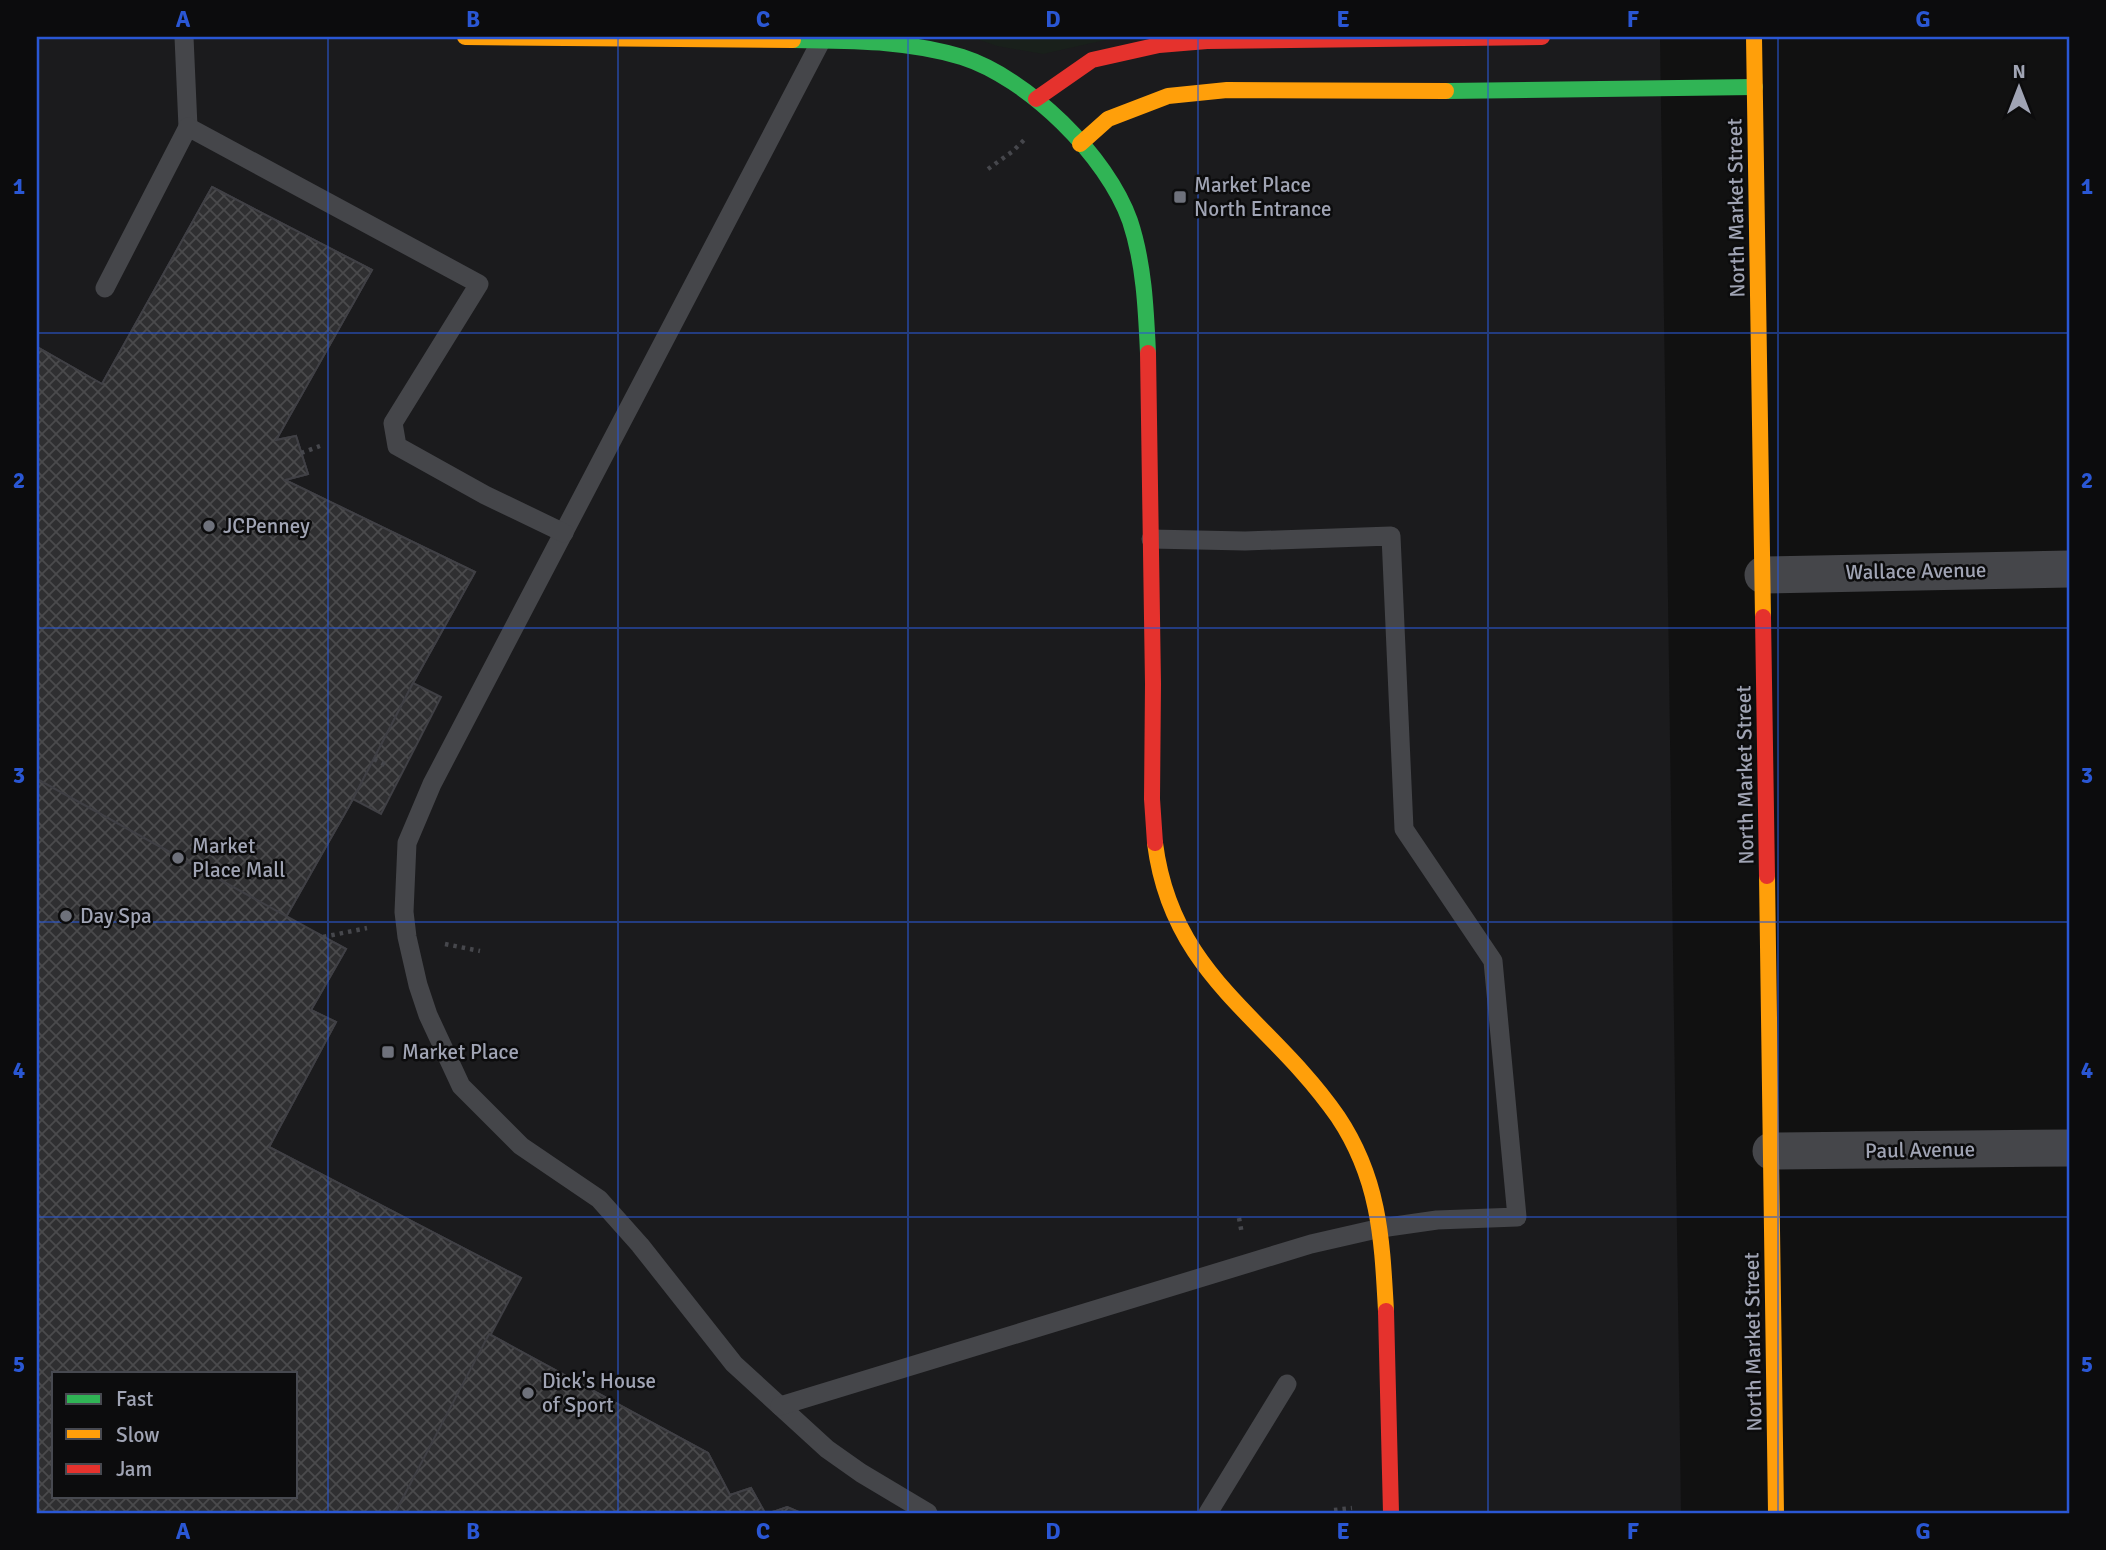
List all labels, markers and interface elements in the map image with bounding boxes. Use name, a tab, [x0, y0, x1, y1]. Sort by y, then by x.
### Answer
text: A	[176, 5, 191, 34]
text: B	[466, 5, 480, 34]
text: C	[756, 5, 770, 34]
text: D	[1045, 5, 1061, 34]
text: E	[1336, 5, 1350, 34]
text: F	[1627, 5, 1639, 34]
text: G	[1915, 5, 1931, 34]
north arrow	[1983, 52, 2054, 122]
text: N	[2012, 60, 2026, 84]
street label: North Market Street	[1721, 118, 1751, 298]
text: 1	[13, 172, 25, 201]
place label: Market Place North Entrance	[1194, 172, 1331, 222]
text: 1	[2081, 172, 2093, 201]
marker: Market Place North Entrance	[1172, 189, 1188, 205]
text: 2	[13, 466, 25, 495]
text: 2	[2081, 466, 2093, 495]
place label: JCPenney	[223, 513, 310, 539]
marker: JCPenney	[201, 518, 217, 534]
street label: Wallace Avenue	[1845, 557, 1987, 585]
street label: North Market Street	[1730, 685, 1760, 865]
text: 3	[13, 761, 25, 790]
text: 3	[2081, 761, 2093, 790]
place label: Market Place Mall	[192, 833, 285, 883]
marker: Market Place Mall	[170, 850, 186, 866]
place label: Day Spa	[80, 903, 152, 929]
marker: Day Spa	[58, 908, 74, 924]
place label: Market Place	[402, 1039, 519, 1065]
marker: Market Place	[380, 1044, 396, 1060]
text: 4	[13, 1056, 25, 1085]
text: 4	[2081, 1056, 2093, 1085]
street label: Paul Avenue	[1865, 1136, 1975, 1164]
street label: North Market Street	[1738, 1252, 1768, 1432]
text: 5	[13, 1350, 25, 1379]
text: 5	[2081, 1350, 2093, 1379]
place label: Dick's House of Sport	[542, 1368, 656, 1418]
legend	[52, 1372, 298, 1498]
marker: Dick's House of Sport	[520, 1385, 536, 1401]
text: Fast	[116, 1386, 153, 1412]
text: Slow	[116, 1422, 160, 1448]
text: Jam	[116, 1456, 152, 1482]
text: A	[176, 1517, 191, 1546]
text: B	[466, 1517, 480, 1546]
text: C	[756, 1517, 770, 1546]
text: D	[1045, 1517, 1061, 1546]
text: E	[1336, 1517, 1350, 1546]
text: F	[1627, 1517, 1639, 1546]
text: G	[1915, 1517, 1931, 1546]

